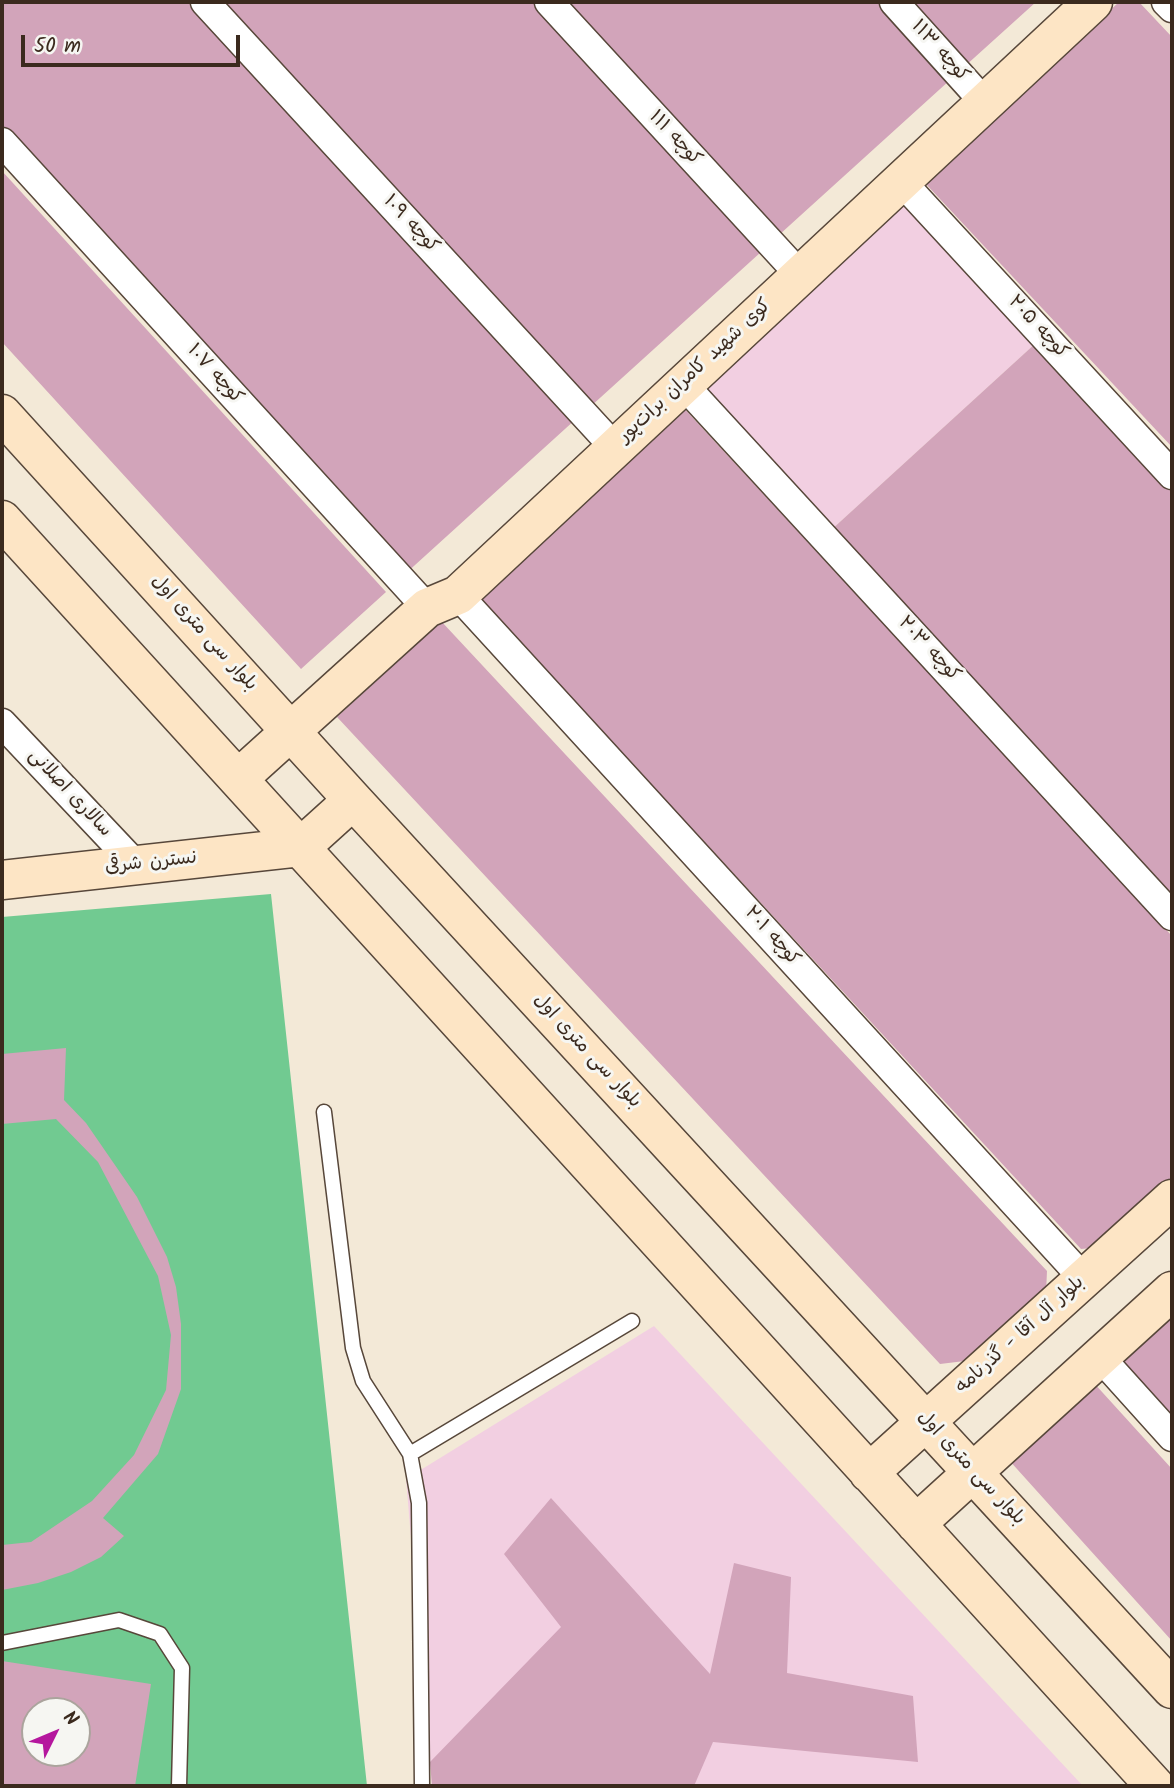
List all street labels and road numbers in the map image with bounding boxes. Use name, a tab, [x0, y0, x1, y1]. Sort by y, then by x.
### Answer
street label: کوچه ۱۱۳	[905, 16, 973, 88]
street label: کوچه ۱۱۱	[643, 107, 705, 171]
street label: کوچه ۱۰۹	[377, 191, 443, 259]
street label: کوچه ۲۰۵	[1002, 292, 1072, 364]
street label: کوی شهید کامران برات‌پور	[615, 295, 777, 449]
street label: کوچه ۱۰۷	[181, 340, 247, 410]
street label: بلوار سی متری اول	[145, 571, 261, 697]
street label: کوچه ۲۰۳	[892, 613, 964, 687]
street label: سالاری اصلانی	[22, 745, 116, 843]
street label: نسترن شرقی	[104, 848, 198, 880]
street label: کوچه ۲۰۱	[738, 903, 804, 971]
street label: بلوار سی متری اول	[527, 990, 645, 1114]
street label: بلوار آل آقا - گذرنامه	[952, 1272, 1090, 1400]
street label: بلوار سی متری اول	[911, 1407, 1029, 1531]

